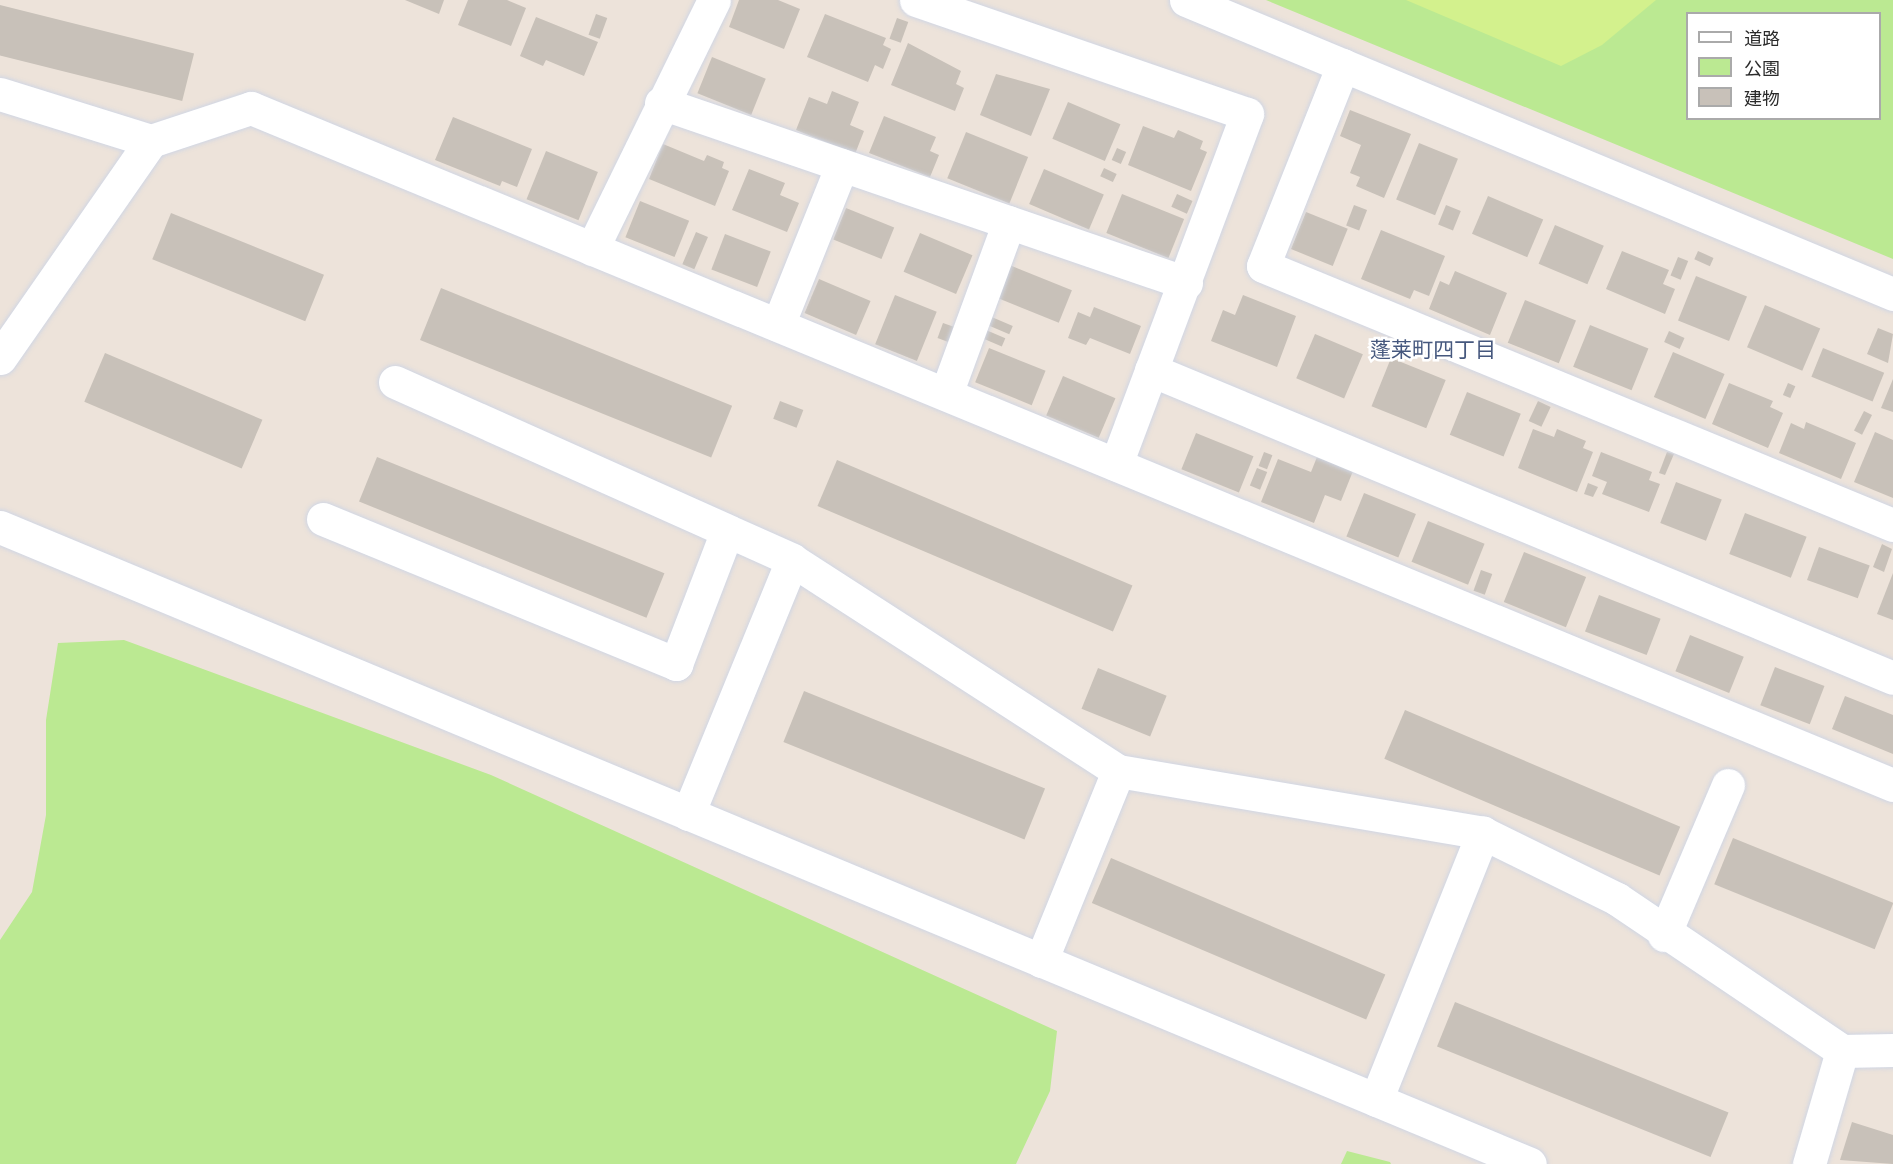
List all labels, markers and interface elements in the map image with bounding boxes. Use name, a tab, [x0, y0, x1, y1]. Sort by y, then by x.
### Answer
legend	[1686, 12, 1881, 120]
text: 道路	[1744, 27, 1780, 50]
text: 公園	[1744, 57, 1780, 80]
text: 建物	[1744, 87, 1780, 110]
district label: 蓬莱町四丁目	[1370, 337, 1496, 363]

